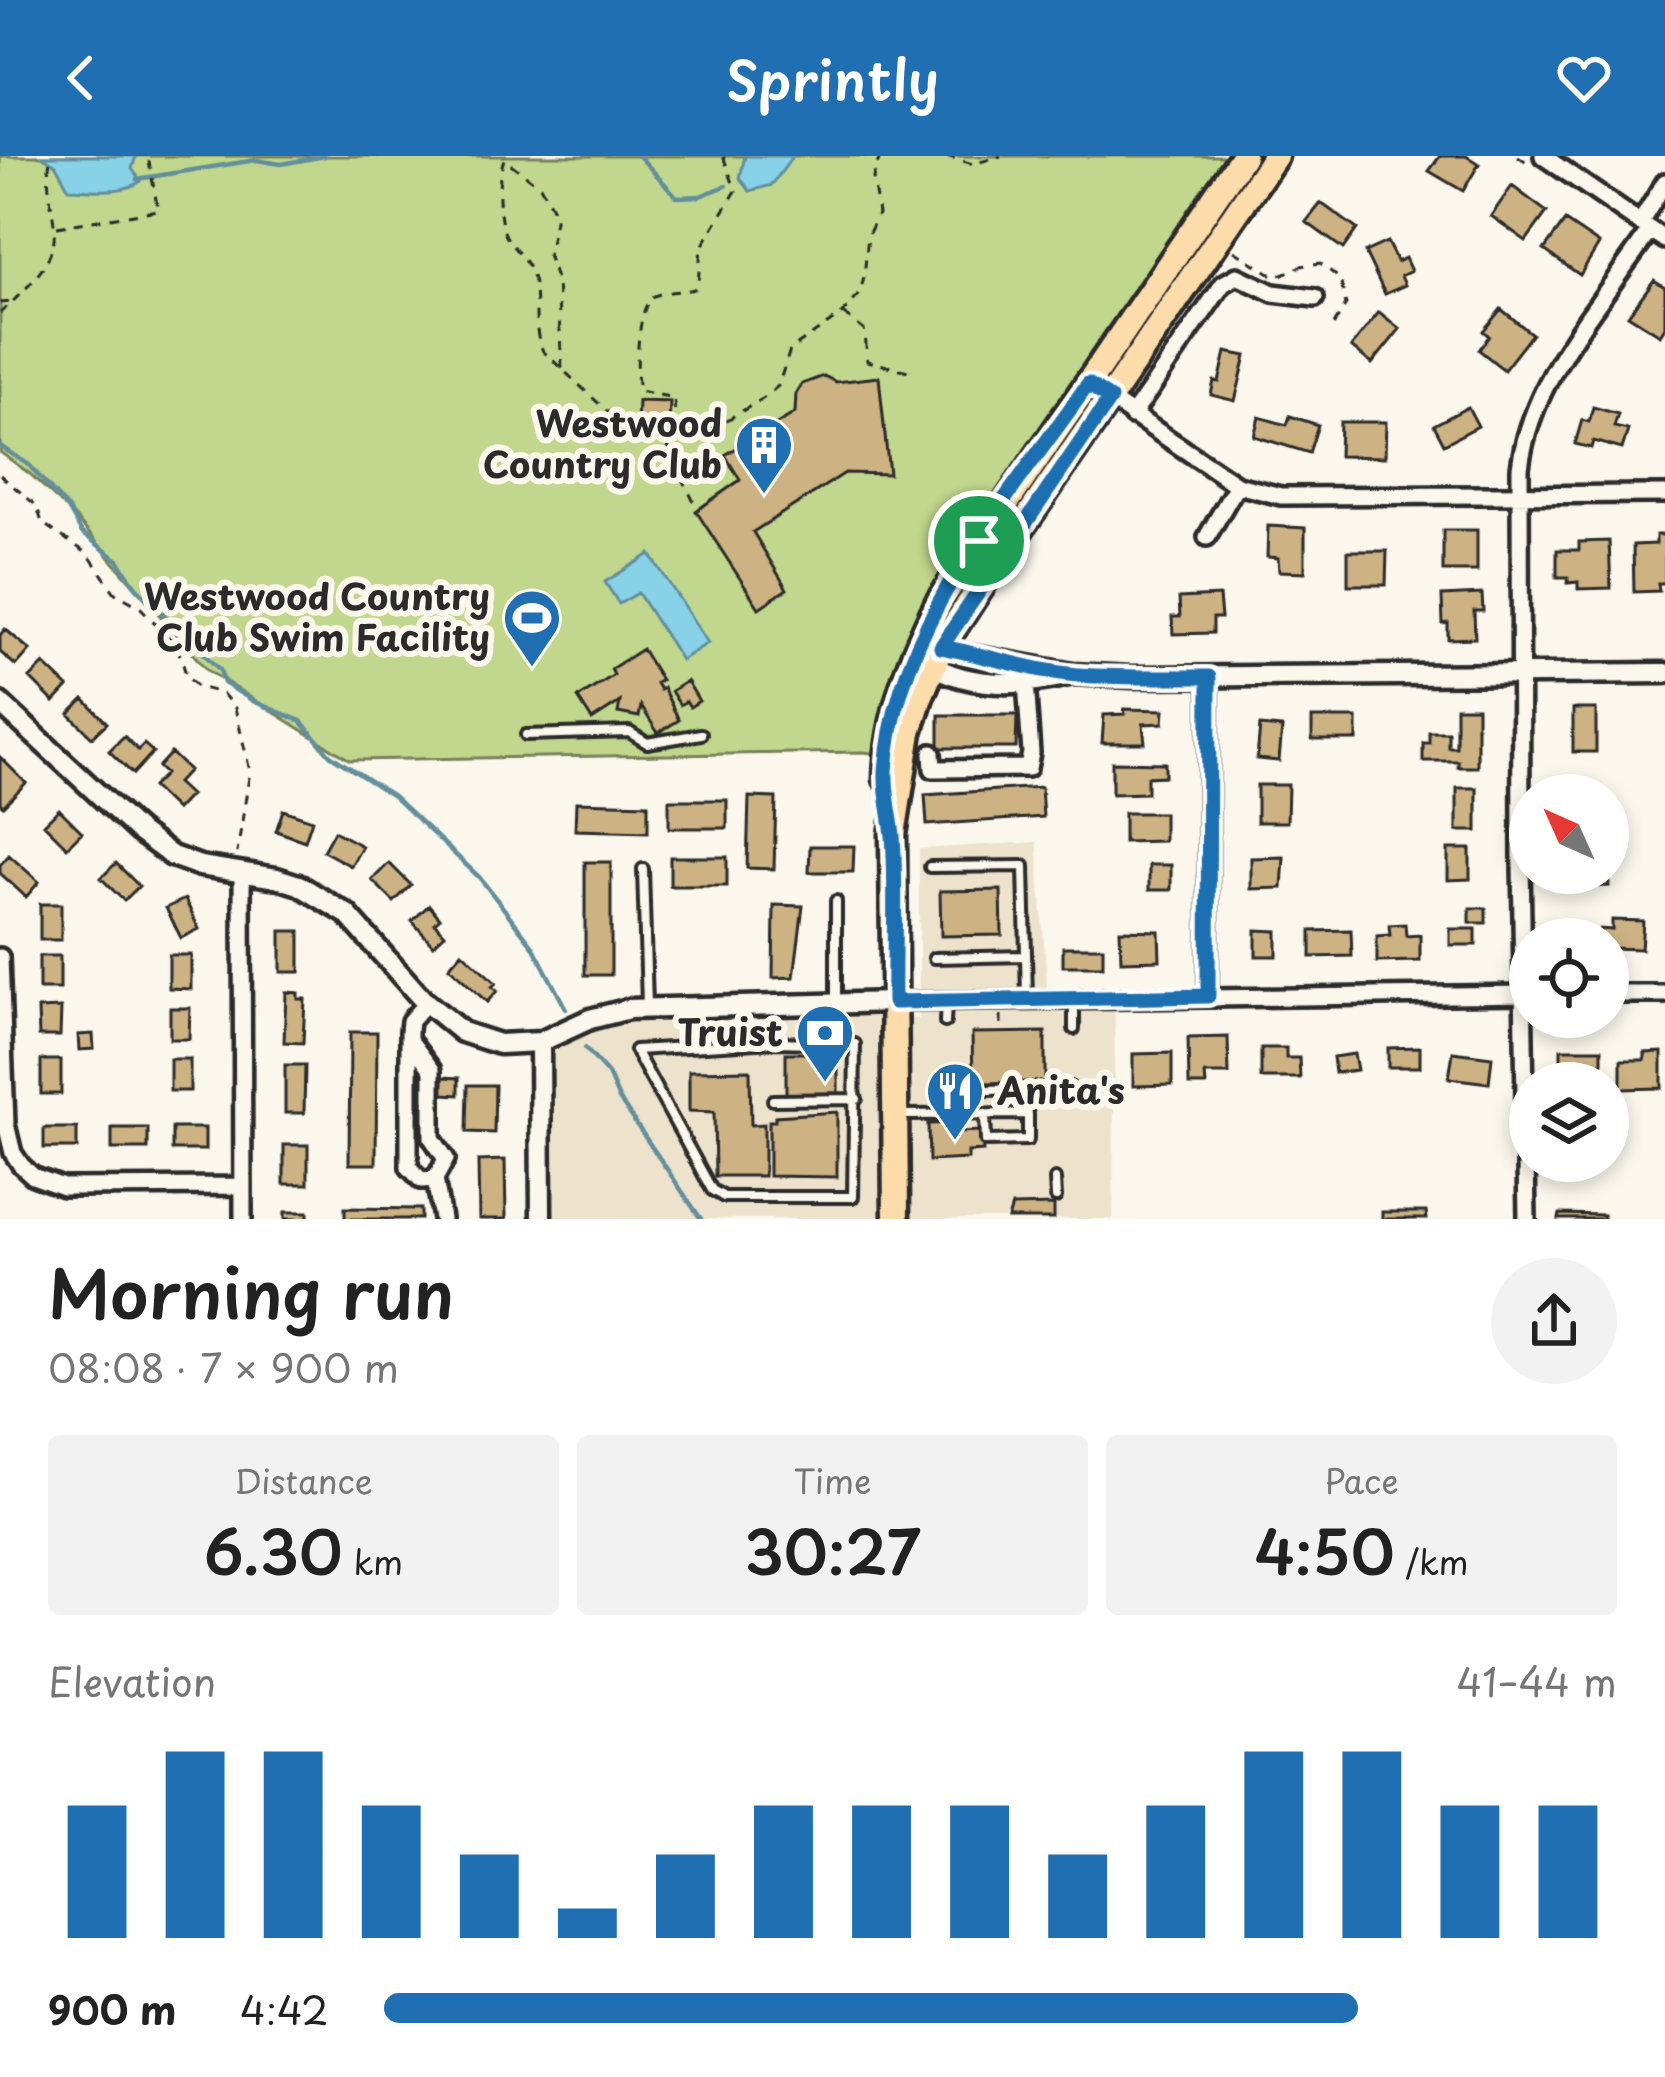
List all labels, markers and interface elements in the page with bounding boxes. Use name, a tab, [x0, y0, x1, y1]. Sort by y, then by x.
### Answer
text: Sprintly	[726, 38, 939, 119]
icon: back	[48, 45, 114, 111]
icon: heart	[1551, 45, 1617, 111]
place label: Westwood Country Club	[483, 395, 722, 490]
building icon: Westwood Country Club	[733, 414, 795, 496]
pin	[928, 490, 1030, 592]
icon: arrive	[946, 508, 1012, 574]
place label: Westwood Country Club Swim Facility	[144, 568, 490, 663]
sports icon: Westwood Country Club Swim Facility	[501, 587, 563, 669]
north arrow	[1509, 774, 1629, 894]
map controls	[1509, 774, 1629, 1182]
button: locate	[1509, 918, 1629, 1038]
bank icon: Truist	[794, 1002, 856, 1084]
place label: Truist	[678, 1004, 783, 1058]
restaurant icon: Anita's	[924, 1060, 986, 1142]
place label: Anita's	[996, 1062, 1125, 1116]
button: layers	[1509, 1062, 1629, 1182]
text: Morning run	[48, 1242, 454, 1341]
button: share	[1491, 1258, 1617, 1384]
text: 08:08 · 7 × 900 m	[48, 1337, 399, 1396]
text: Distance	[234, 1455, 373, 1505]
text: Time	[794, 1455, 871, 1505]
text: Pace	[1324, 1455, 1399, 1505]
text: 6.30	[204, 1505, 343, 1595]
text: 30:27	[744, 1505, 921, 1595]
text: 4:50	[1254, 1505, 1395, 1595]
text: km	[343, 1536, 403, 1586]
text: /km	[1395, 1536, 1469, 1586]
text: Elevation	[48, 1651, 216, 1710]
text: 41–44 m	[1457, 1651, 1617, 1710]
text: 900 m	[48, 1979, 177, 2038]
text: 4:42	[240, 1979, 329, 2038]

